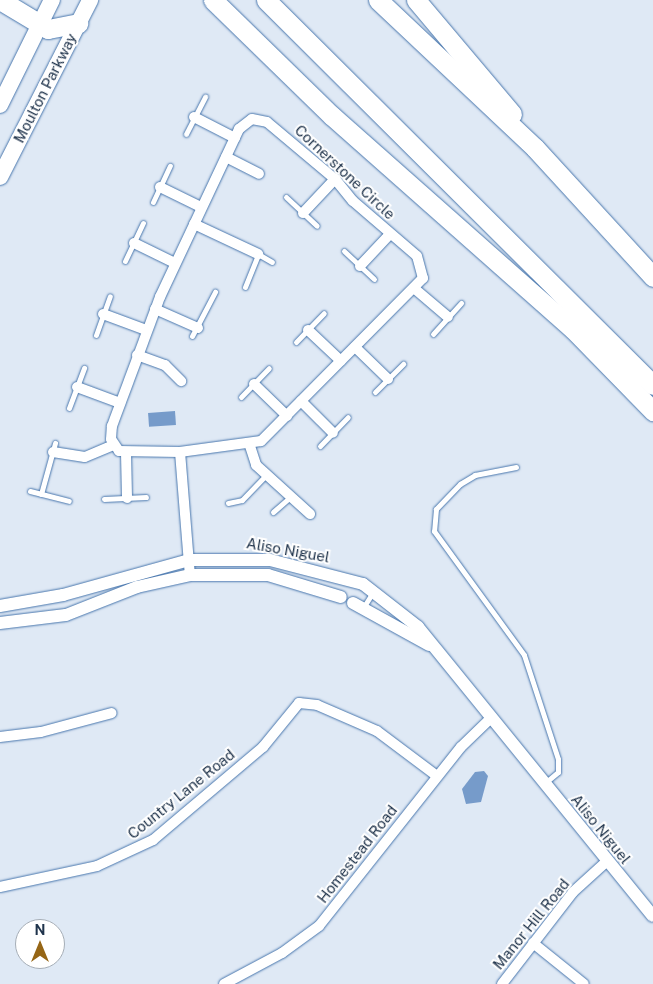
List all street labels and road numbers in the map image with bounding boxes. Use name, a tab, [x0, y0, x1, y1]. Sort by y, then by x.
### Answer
street label: Moulton Parkway	[10, 30, 80, 146]
street label: Cornerstone Circle	[291, 121, 399, 223]
street label: Aliso Niguel	[245, 534, 331, 566]
street label: Country Lane Road	[124, 745, 238, 843]
street label: Aliso Niguel	[567, 791, 635, 867]
street label: Homestead Road	[313, 802, 401, 906]
street label: Manor Hill Road	[489, 875, 573, 973]

